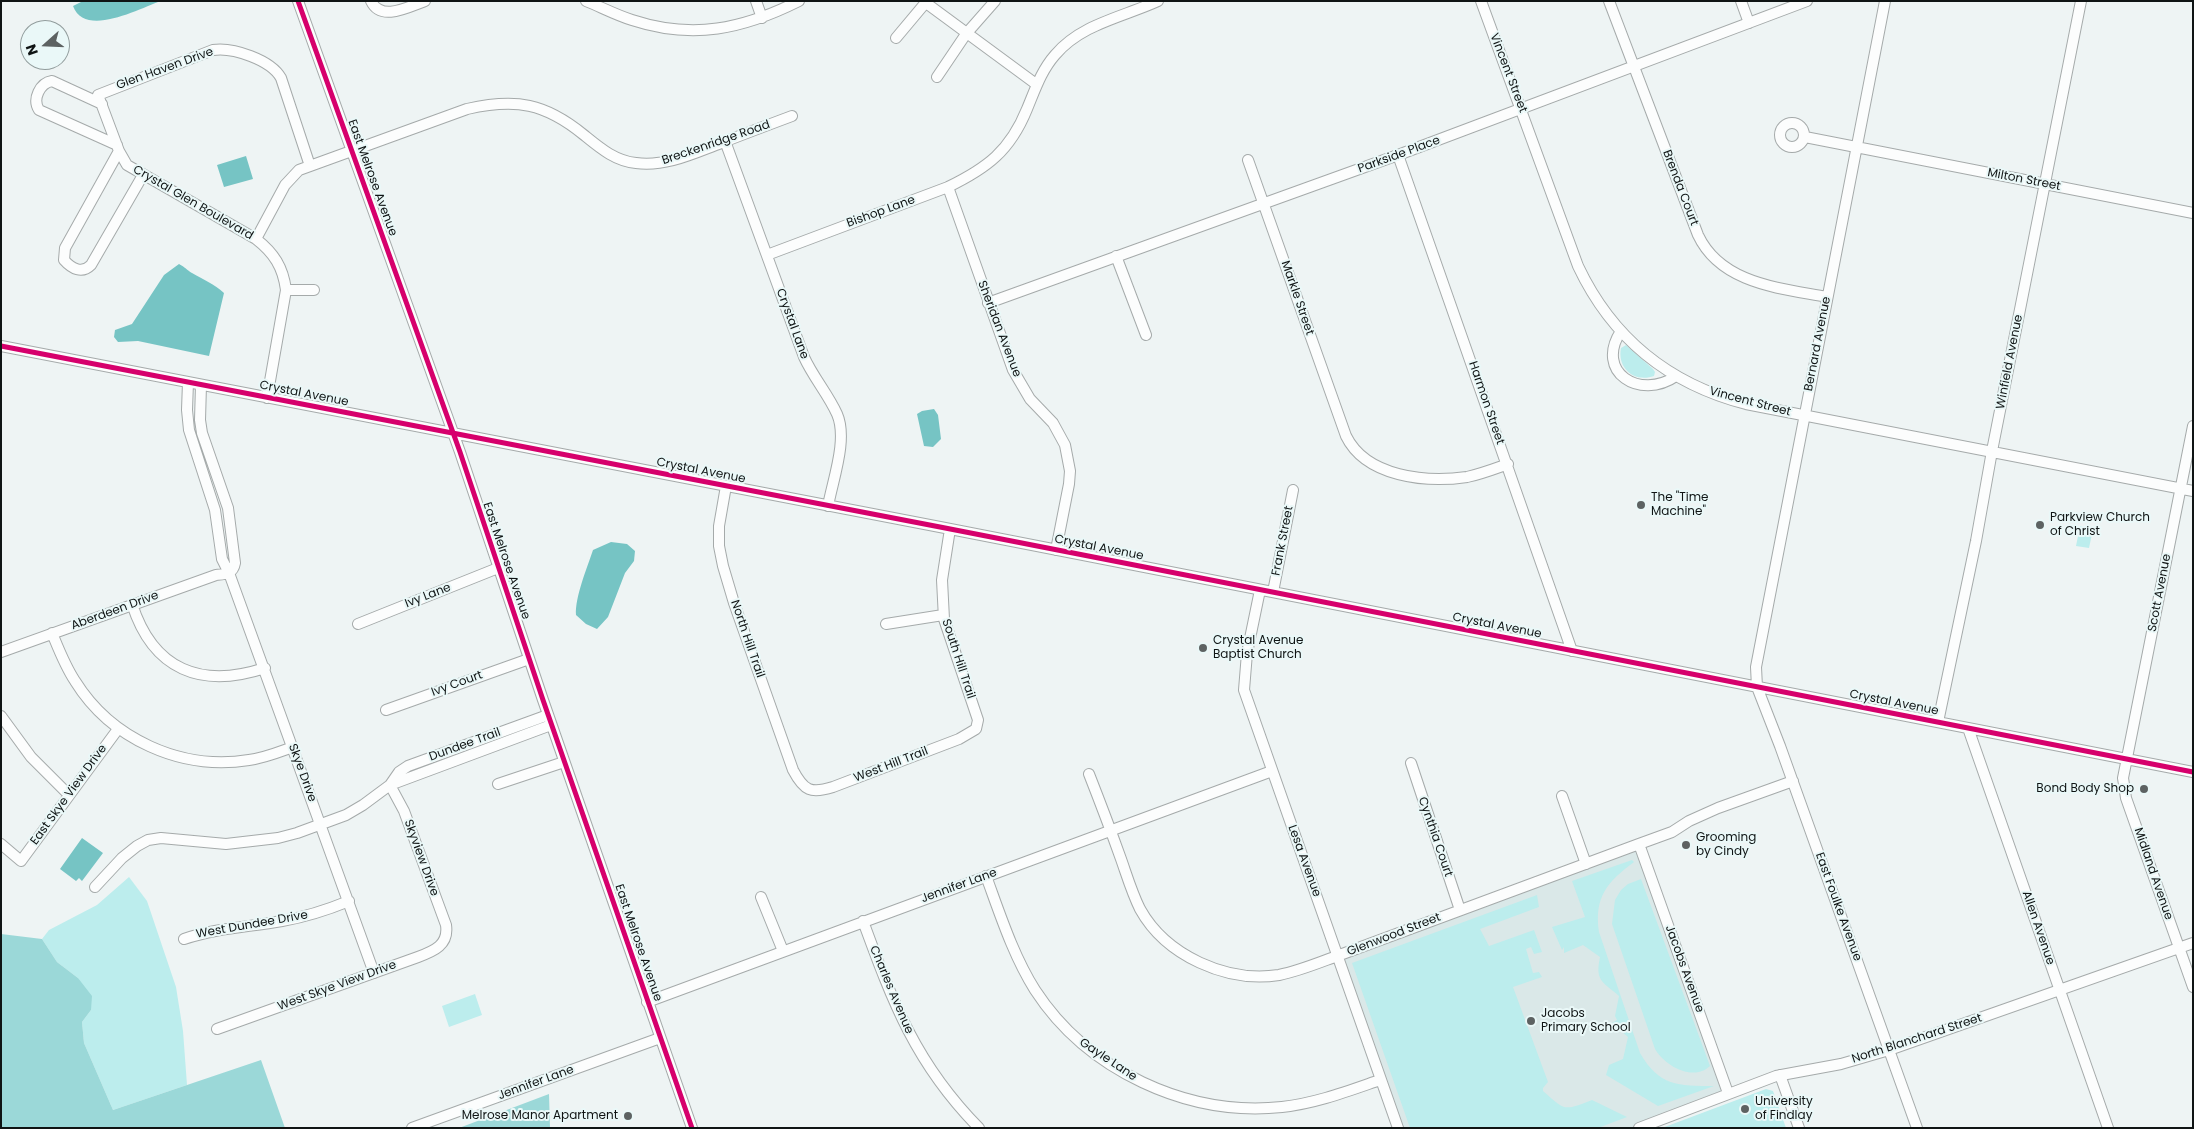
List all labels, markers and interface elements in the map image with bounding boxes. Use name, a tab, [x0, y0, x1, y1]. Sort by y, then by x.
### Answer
north arrow	[20, 20, 70, 70]
street label: Vincent Street	[1486, 31, 1530, 115]
text: N	[21, 41, 43, 58]
street label: Glen Haven Drive	[115, 45, 215, 93]
street label: East Melrose Avenue	[344, 118, 400, 238]
street label: Breckenridge Road	[660, 118, 772, 168]
street label: Parkside Place	[1356, 133, 1442, 177]
street label: Brenda Court	[1659, 148, 1701, 228]
street label: Crystal Glen Boulevard	[130, 163, 256, 243]
street label: Milton Street	[1986, 166, 2062, 194]
street label: Bishop Lane	[845, 193, 917, 231]
street label: Markle Street	[1278, 259, 1316, 337]
street label: Sheridan Avenue	[974, 279, 1024, 379]
street label: Crystal Lane	[773, 287, 811, 361]
street label: Bernard Avenue	[1802, 296, 1834, 392]
street label: Winfield Avenue	[1994, 314, 2026, 410]
street label: Harmon Street	[1465, 360, 1507, 446]
street label: Crystal Avenue	[258, 378, 350, 410]
street label: Vincent Street	[1708, 384, 1792, 420]
street label: Crystal Avenue	[655, 455, 747, 487]
place label: The "Time Machine"	[1651, 491, 1709, 519]
marker: The "Time Machine"	[1635, 499, 1647, 511]
street label: East Melrose Avenue	[479, 501, 533, 621]
street label: Frank Street	[1269, 505, 1297, 577]
place label: Parkview Church of Christ	[2050, 511, 2150, 539]
marker: Parkview Church of Christ	[2034, 519, 2046, 531]
street label: Crystal Avenue	[1053, 532, 1145, 564]
street label: Scott Avenue	[2145, 553, 2175, 633]
street label: Ivy Lane	[403, 581, 453, 611]
street label: Aberdeen Drive	[69, 588, 161, 634]
street label: North Hill Trail	[727, 598, 767, 680]
street label: Crystal Avenue	[1451, 610, 1543, 642]
street label: South Hill Trail	[938, 617, 978, 701]
place label: Crystal Avenue Baptist Church	[1213, 634, 1303, 662]
marker: Crystal Avenue Baptist Church	[1197, 642, 1209, 654]
street label: Ivy Court	[430, 668, 484, 700]
street label: Crystal Avenue	[1848, 687, 1940, 719]
street label: Dundee Trail	[427, 725, 503, 765]
street label: East Skye View Drive	[28, 742, 110, 848]
street label: Skye Drive	[285, 742, 319, 804]
street label: West Hill Trail	[852, 744, 930, 786]
place label: Bond Body Shop	[2036, 782, 2134, 796]
marker: Bond Body Shop	[2138, 783, 2150, 795]
street label: Cynthia Court	[1415, 795, 1455, 879]
street label: Skyview Drive	[401, 818, 441, 898]
street label: Lesa Avenue	[1284, 823, 1324, 899]
street label: Midland Avenue	[2130, 826, 2176, 922]
place label: Grooming by Cindy	[1696, 831, 1756, 859]
marker: Grooming by Cindy	[1680, 839, 1692, 851]
street label: East Foulke Avenue	[1812, 851, 1864, 963]
street label: Jennifer Lane	[919, 866, 999, 906]
street label: East Melrose Avenue	[611, 883, 665, 1003]
street label: Allen Avenue	[2019, 889, 2057, 967]
street label: West Dundee Drive	[195, 908, 309, 942]
street label: Glenwood Street	[1345, 911, 1443, 959]
street label: Jacobs Avenue	[1661, 923, 1707, 1015]
street label: Charles Avenue	[866, 944, 916, 1036]
street label: West Skye View Drive	[276, 958, 398, 1014]
place label: Jacobs Primary School	[1541, 1007, 1631, 1035]
street label: North Blanchard Street	[1850, 1011, 1984, 1067]
marker: Jacobs Primary School	[1525, 1015, 1537, 1027]
street label: Gayle Lane	[1077, 1036, 1139, 1084]
street label: Jennifer Lane	[496, 1063, 576, 1103]
place label: University of Findlay	[1755, 1095, 1813, 1123]
marker: University of Findlay	[1739, 1103, 1751, 1115]
place label: Melrose Manor Apartment	[462, 1109, 618, 1123]
marker: Melrose Manor Apartment	[622, 1110, 634, 1122]

